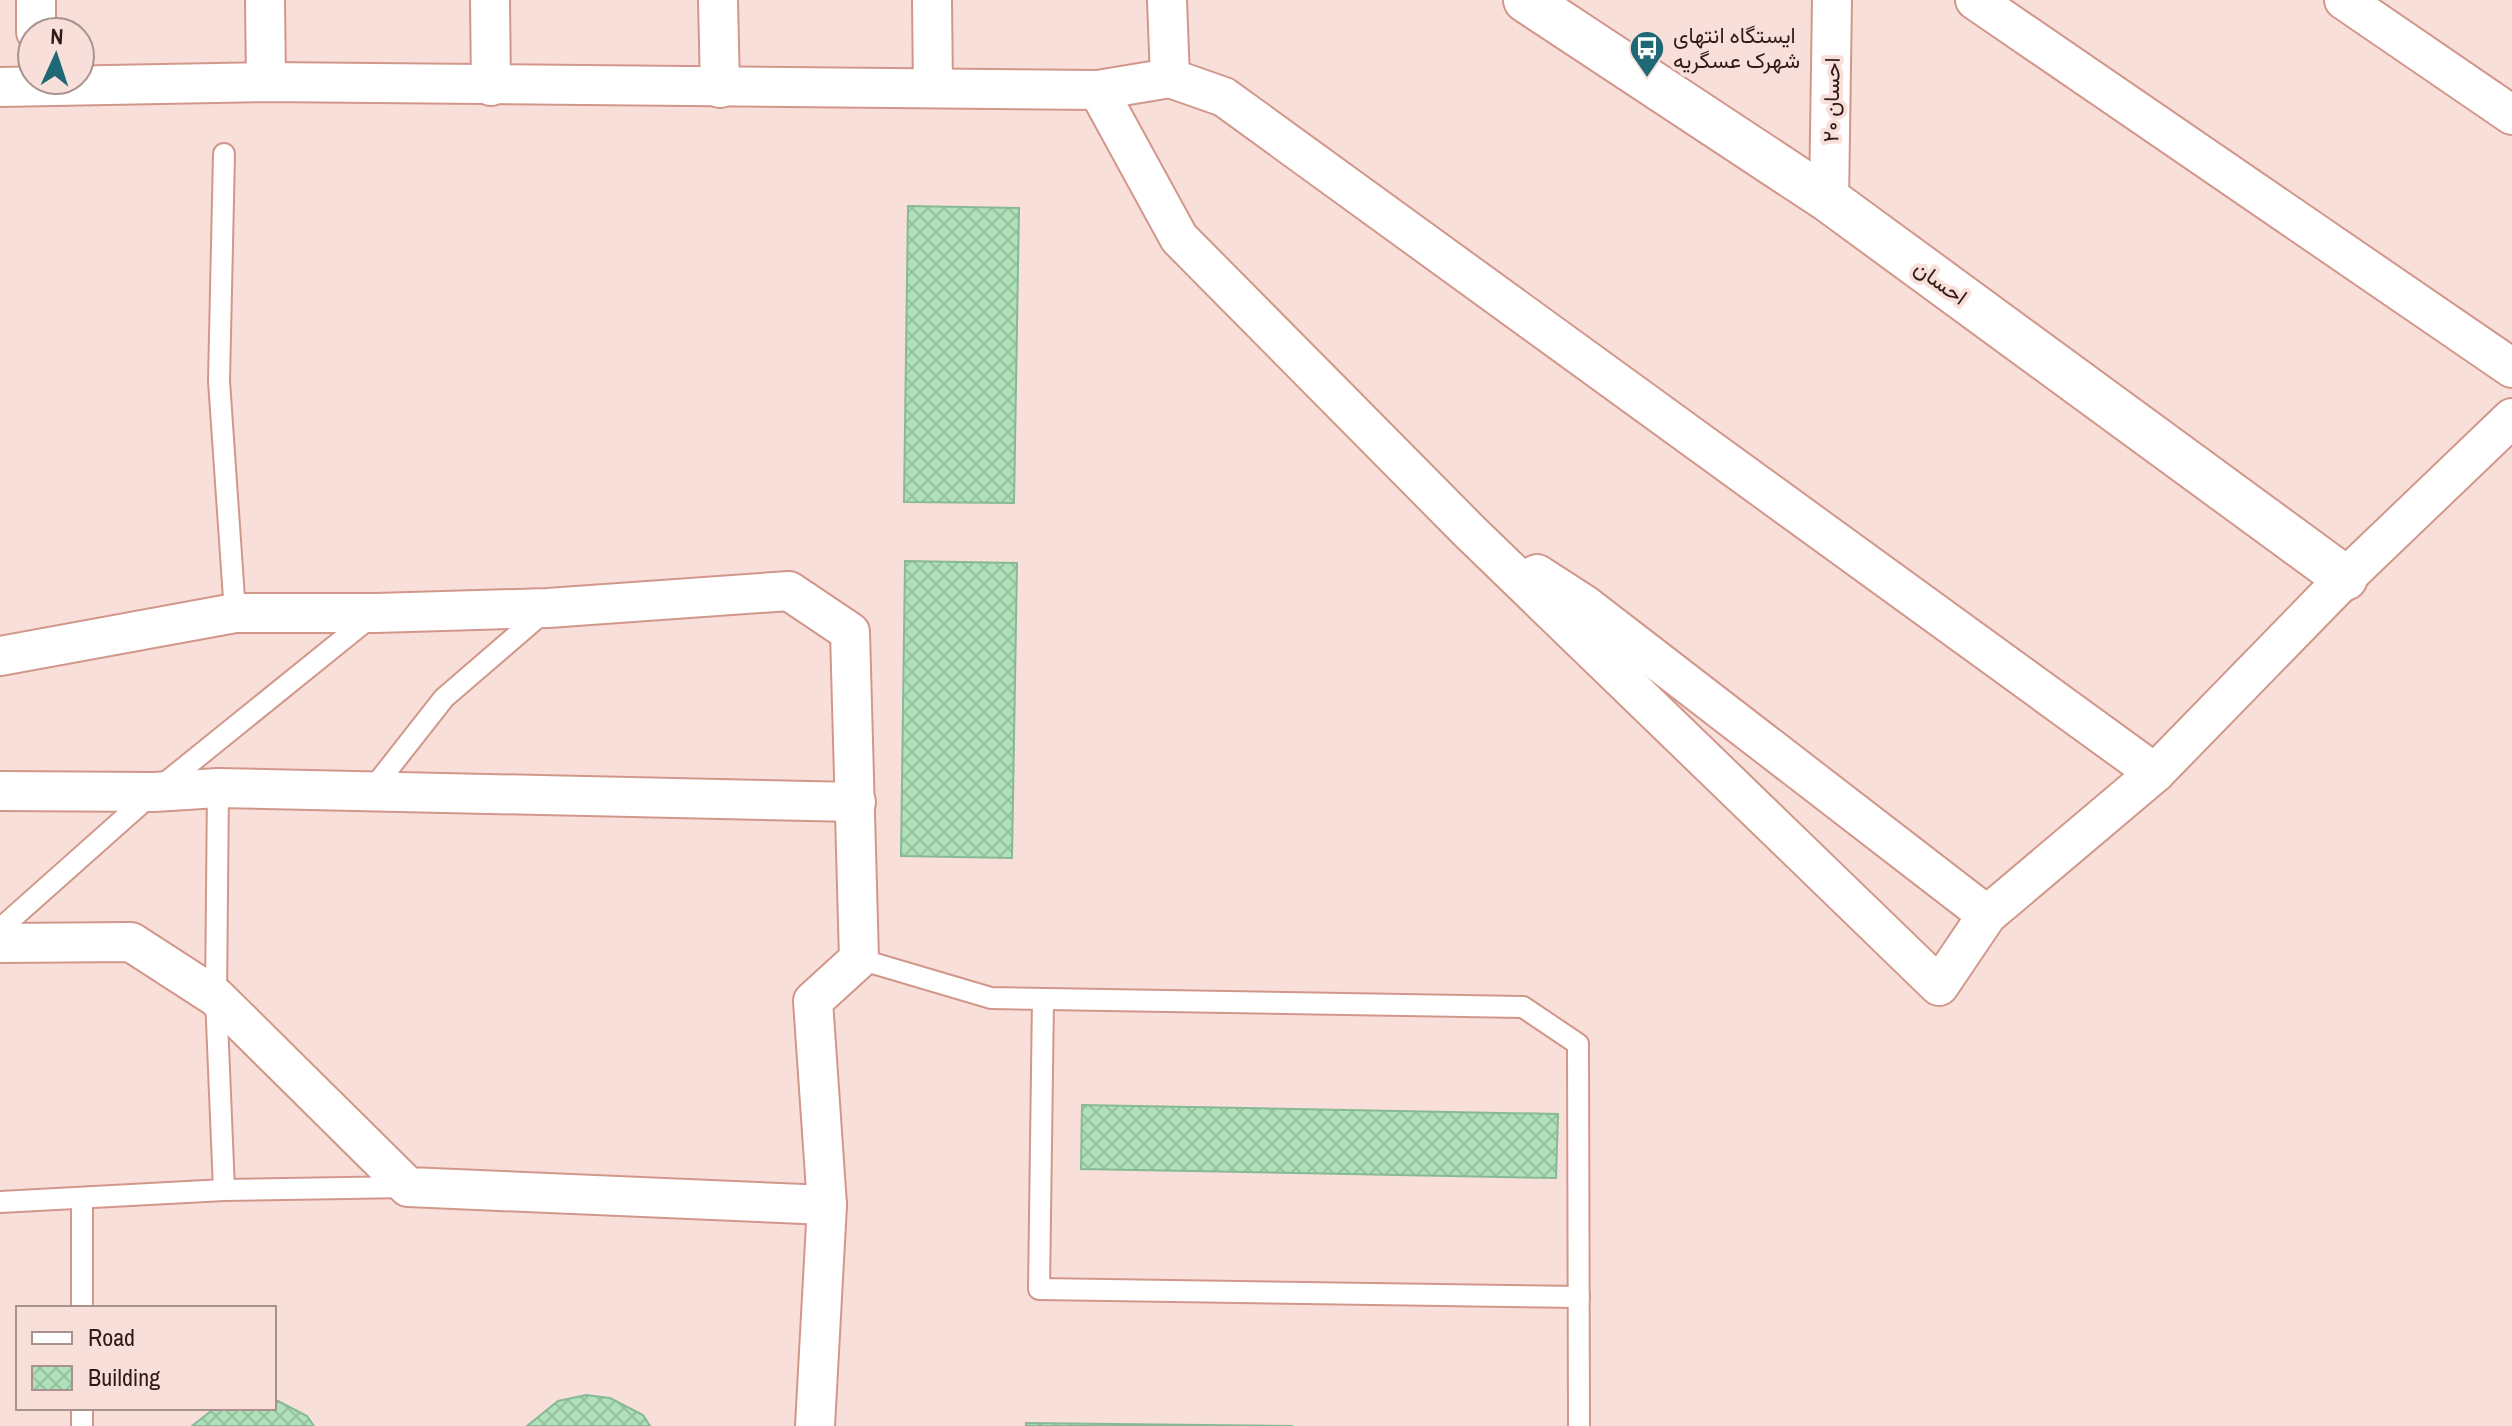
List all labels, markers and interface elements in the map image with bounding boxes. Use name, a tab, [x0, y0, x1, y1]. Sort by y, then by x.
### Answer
north arrow	[16, 16, 96, 96]
place label: ایستگاه انتهای شهرک عسگریه	[1673, 20, 1800, 75]
text: N	[50, 21, 64, 51]
bus stop icon: ایستگاه انتهای شهرک عسگریه	[1628, 29, 1666, 79]
street label: احسان ۲۰	[1815, 57, 1847, 143]
street label: احسان	[1908, 253, 1974, 311]
legend	[16, 1306, 276, 1410]
text: Road	[88, 1321, 135, 1353]
text: Building	[88, 1361, 160, 1393]

